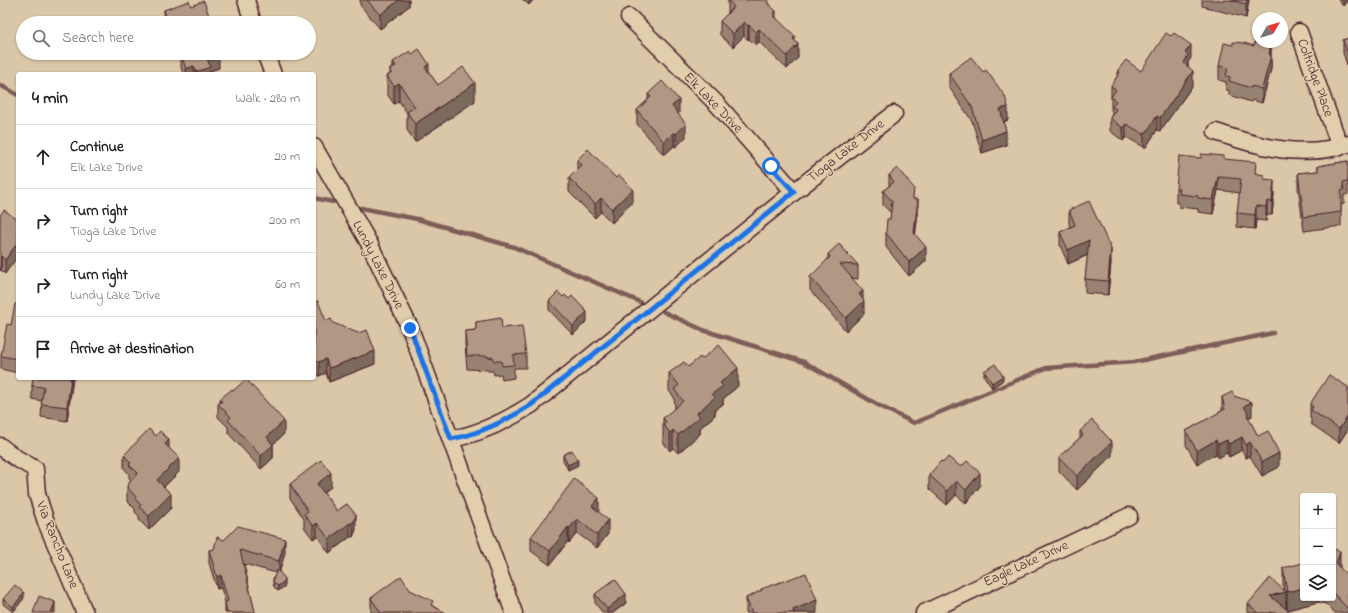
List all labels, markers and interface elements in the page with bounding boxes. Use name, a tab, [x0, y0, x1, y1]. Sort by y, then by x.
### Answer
north arrow	[1252, 12, 1288, 48]
search box	[16, 16, 316, 60]
icon: search	[30, 27, 52, 49]
text: Search here	[62, 27, 134, 49]
street label: Coltridge Place	[1290, 36, 1339, 121]
street label: Elk Lake Drive	[678, 68, 748, 139]
text: 4 min	[32, 86, 68, 111]
text: Walk · 280 m	[235, 89, 300, 108]
street label: Tioga Lake Drive	[803, 114, 890, 189]
text: Continue	[70, 136, 124, 158]
icon: ahead	[32, 146, 54, 168]
text: 20 m	[275, 147, 300, 166]
route start	[762, 157, 780, 175]
text: Elk Lake Drive	[70, 158, 143, 177]
text: Turn right	[70, 200, 128, 222]
icon: right	[32, 210, 54, 232]
text: 200 m	[269, 211, 300, 230]
street label: Lundy Lake Drive	[346, 217, 410, 314]
text: Tioga Lake Drive	[70, 222, 156, 241]
text: Turn right	[70, 264, 128, 286]
icon: right	[32, 274, 54, 296]
text: 60 m	[275, 275, 300, 294]
text: Lundy Lake Drive	[70, 286, 160, 305]
route end	[401, 319, 419, 337]
icon: arrive	[32, 338, 54, 360]
text: Arrive at destination	[70, 338, 194, 360]
map controls	[1300, 493, 1336, 601]
button: +	[1300, 493, 1336, 529]
street label: Via Rancho Lane	[30, 497, 84, 593]
button: −	[1300, 529, 1336, 565]
street label: Eagle Lake Drive	[980, 535, 1073, 594]
button: layers	[1300, 565, 1336, 601]

